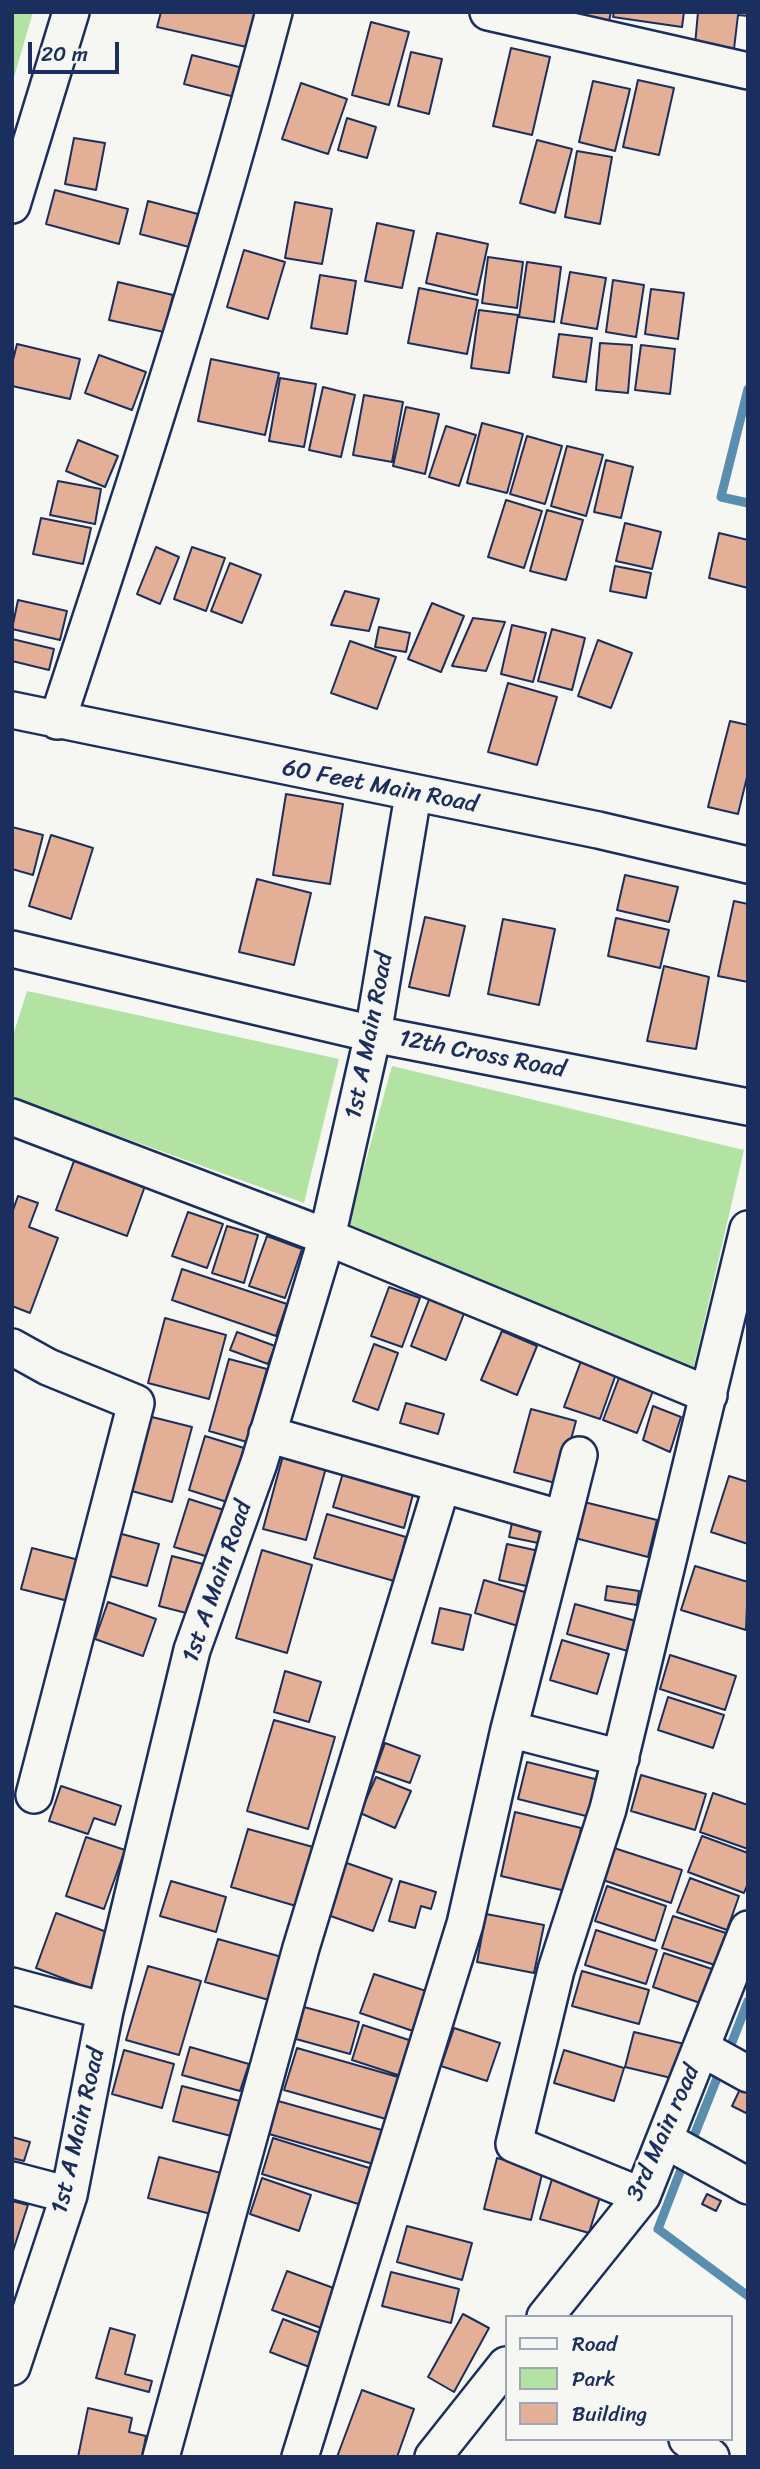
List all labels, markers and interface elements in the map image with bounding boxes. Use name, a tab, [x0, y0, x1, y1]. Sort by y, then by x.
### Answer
scale bar	[32, 28, 122, 72]
text: 20 m	[41, 35, 88, 73]
street label: 60 Feet Main Road	[280, 754, 480, 820]
street label: 1st A Main Road	[340, 950, 400, 1122]
street label: 12th Cross Road	[396, 1025, 568, 1085]
street label: 1st A Main Road	[177, 1497, 259, 1667]
street label: 1st A Main Road	[46, 2045, 112, 2217]
street label: 3rd Main road	[621, 2060, 707, 2206]
legend	[504, 2315, 732, 2441]
text: Road	[572, 2325, 617, 2363]
text: Park	[572, 2360, 615, 2398]
text: Building	[572, 2395, 647, 2433]

